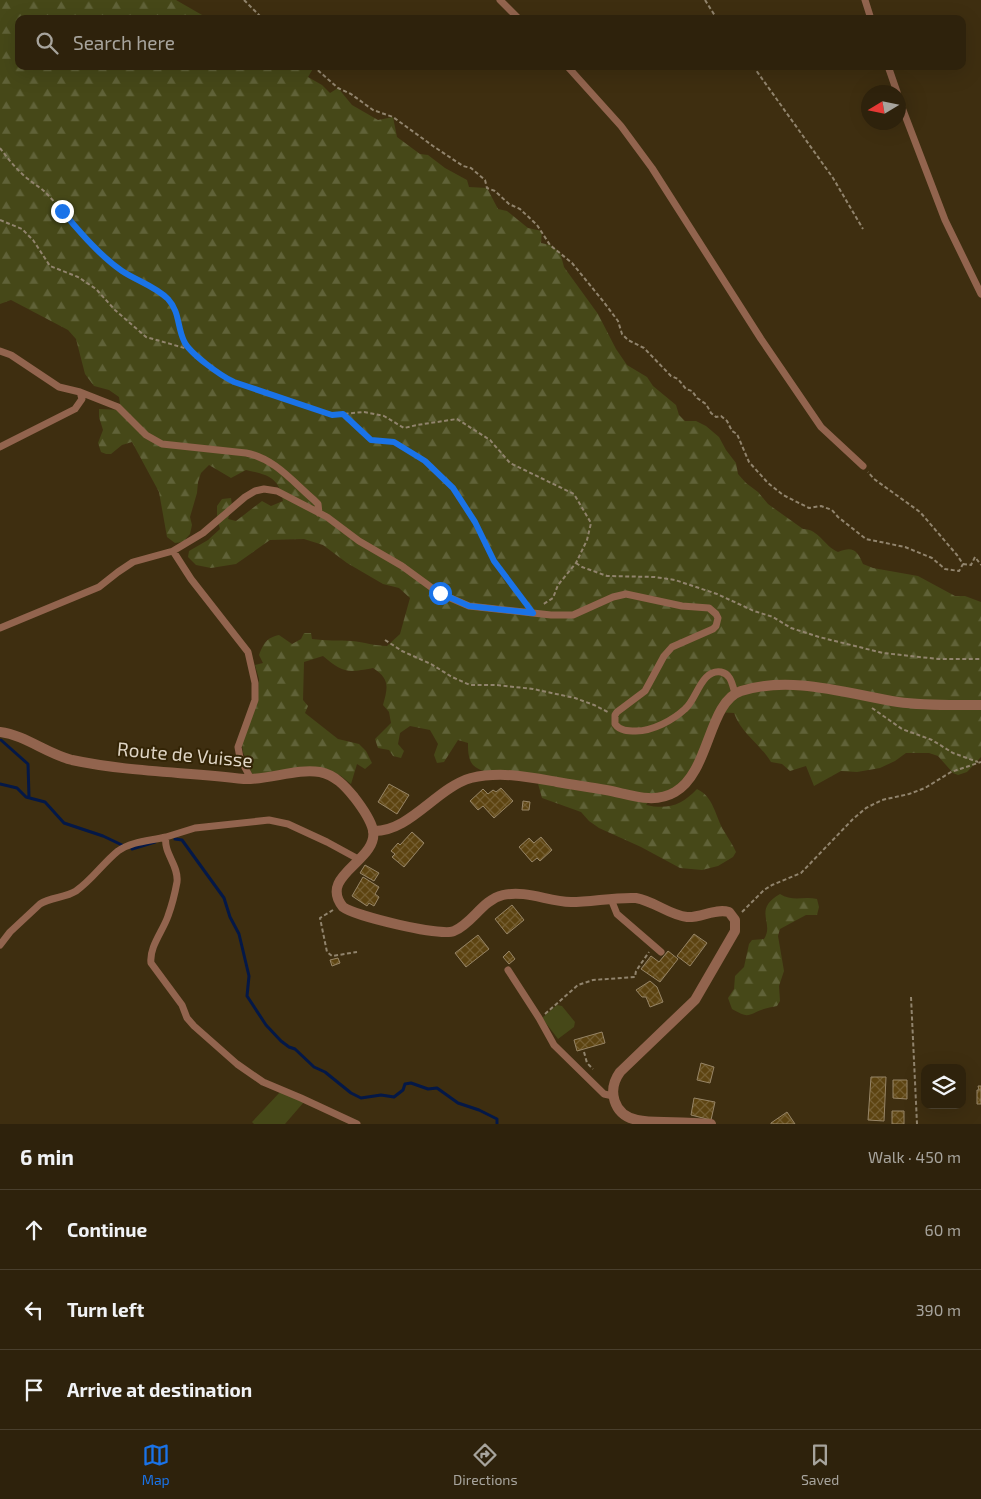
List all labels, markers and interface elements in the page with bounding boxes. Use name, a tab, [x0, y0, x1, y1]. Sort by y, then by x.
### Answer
search box	[15, 15, 966, 70]
icon: search	[33, 29, 61, 57]
text: Search here	[73, 31, 175, 54]
north arrow	[861, 85, 906, 130]
route end	[51, 200, 74, 223]
route start	[429, 582, 452, 605]
street label: Route de Vuisse	[116, 737, 254, 771]
map controls	[921, 1064, 966, 1109]
button: layers	[921, 1064, 966, 1109]
text: 6 min	[20, 1144, 74, 1169]
text: Walk · 450 m	[868, 1147, 961, 1166]
icon: ahead	[20, 1216, 48, 1244]
text: Continue	[67, 1218, 147, 1241]
text: 60 m	[925, 1220, 961, 1239]
icon: left	[20, 1296, 48, 1324]
text: Turn left	[67, 1298, 144, 1321]
text: 390 m	[916, 1300, 961, 1319]
icon: arrive	[20, 1376, 48, 1404]
text: Arrive at destination	[67, 1378, 252, 1401]
tab: Map	[142, 1441, 170, 1488]
tab: Directions	[453, 1441, 518, 1488]
tab: Saved	[801, 1441, 839, 1488]

